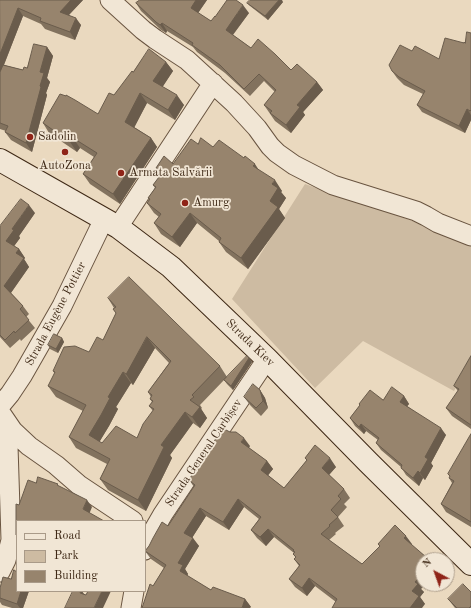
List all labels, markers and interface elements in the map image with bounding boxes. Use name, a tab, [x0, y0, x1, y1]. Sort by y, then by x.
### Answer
place label: Sadolin	[38, 130, 77, 144]
marker: Sadolin	[25, 132, 35, 142]
marker: AutoZona	[60, 147, 70, 157]
place label: AutoZona	[39, 159, 91, 173]
place label: Armata Salvării	[129, 166, 212, 180]
marker: Armata Salvării	[116, 168, 126, 178]
place label: Amurg	[193, 196, 230, 210]
marker: Amurg	[180, 198, 190, 208]
street label: Strada Eugène Pottier	[22, 260, 90, 368]
street label: Strada Kiev	[223, 316, 277, 370]
street label: Strada General Carbîșev	[162, 396, 246, 510]
legend	[16, 520, 146, 592]
text: Road	[54, 530, 81, 542]
text: Park	[54, 550, 79, 562]
north arrow	[415, 552, 455, 592]
text: N	[421, 556, 434, 570]
text: Building	[54, 570, 98, 582]

